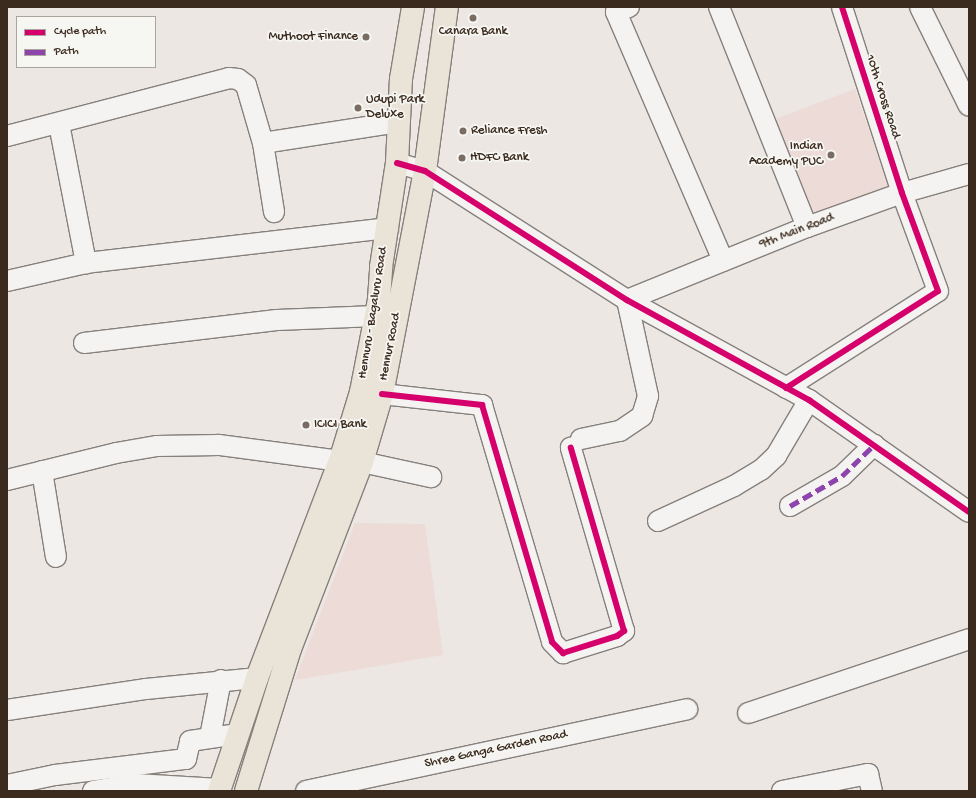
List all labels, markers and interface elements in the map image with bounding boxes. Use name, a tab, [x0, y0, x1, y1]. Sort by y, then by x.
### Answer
marker: Canara Bank	[468, 13, 478, 23]
legend	[16, 16, 156, 68]
place label: Canara Bank	[439, 24, 507, 40]
text: Cycle path	[54, 25, 106, 39]
place label: Muthoot Finance	[269, 29, 358, 45]
marker: Muthoot Finance	[361, 32, 371, 42]
text: Path	[54, 45, 79, 59]
street label: 10th Cross Road	[861, 53, 903, 141]
place label: Udupi Park Deluxe	[366, 93, 424, 124]
marker: Udupi Park Deluxe	[353, 103, 363, 113]
place label: Reliance Fresh	[471, 123, 548, 139]
marker: Reliance Fresh	[458, 126, 468, 136]
place label: Indian Academy PUC	[749, 140, 823, 171]
place label: HDFC Bank	[470, 150, 529, 166]
marker: Indian Academy PUC	[826, 150, 836, 160]
marker: HDFC Bank	[457, 153, 467, 163]
street label: 9th Main Road	[758, 211, 836, 253]
street label: Hennuru - Bagaluru Road	[356, 246, 392, 380]
street label: Hennur Road	[377, 312, 405, 382]
place label: ICICI Bank	[314, 417, 366, 433]
marker: ICICI Bank	[301, 420, 311, 430]
street label: Shree Ganga Garden Road	[423, 727, 569, 773]

